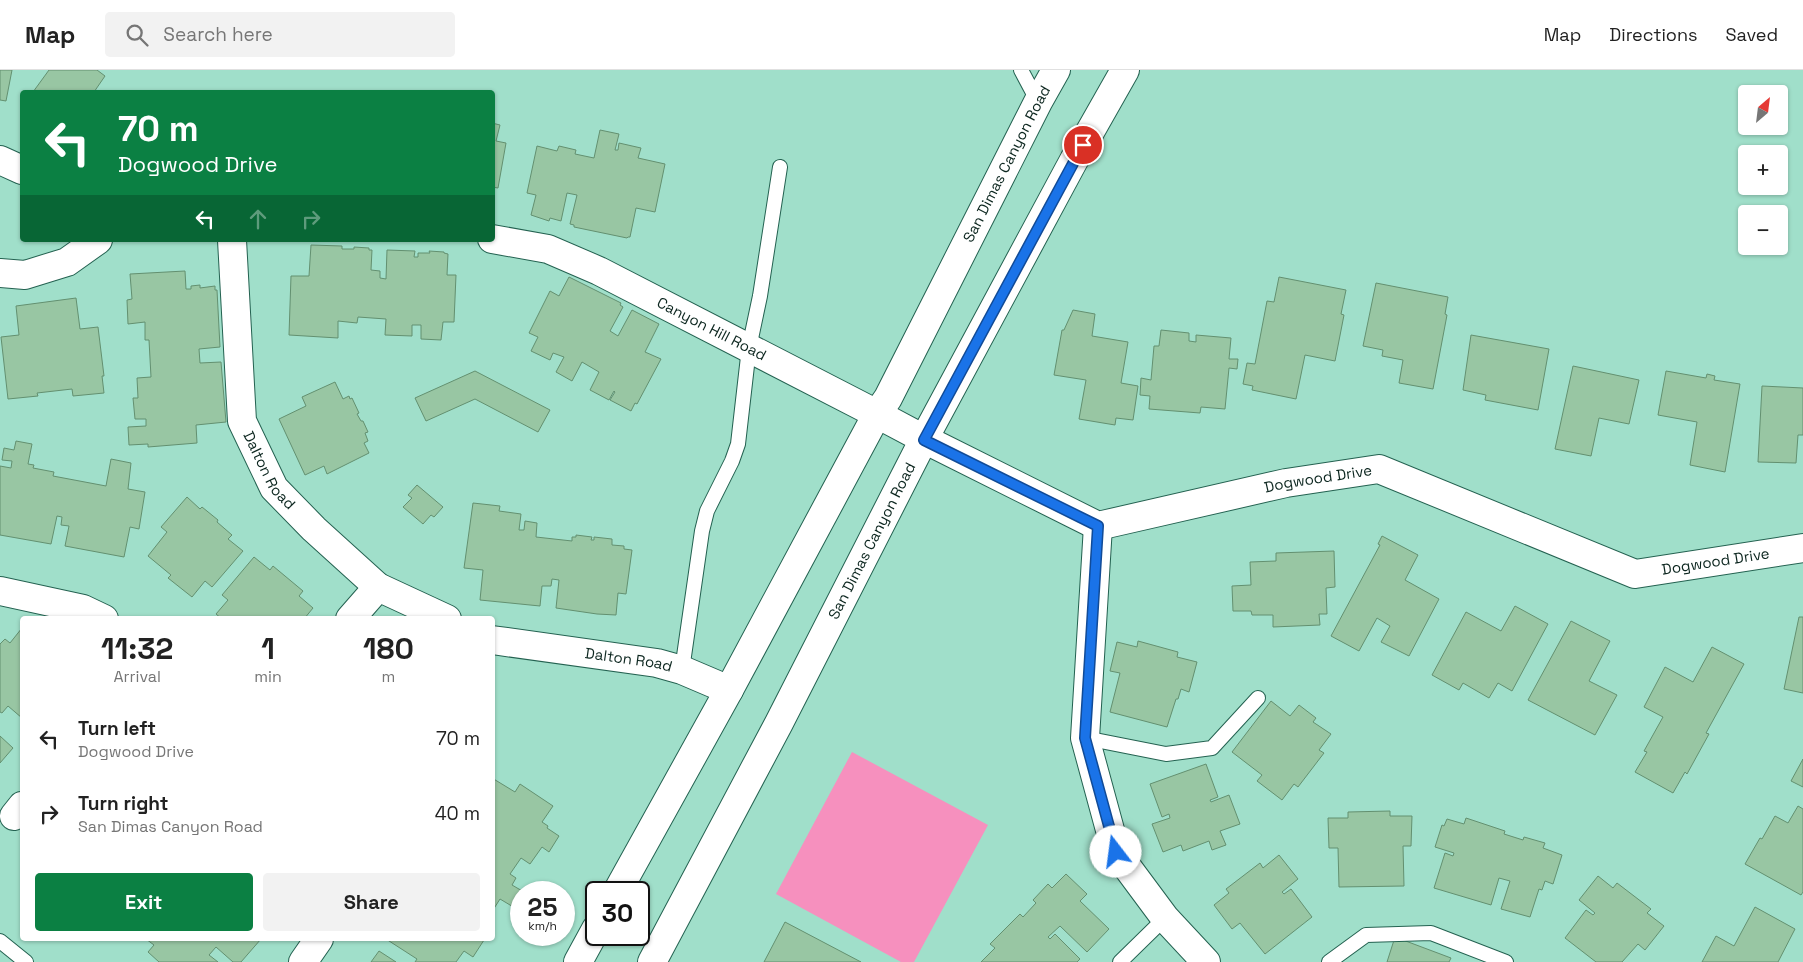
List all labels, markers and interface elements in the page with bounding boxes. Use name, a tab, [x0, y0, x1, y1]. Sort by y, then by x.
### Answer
search box	[105, 12, 455, 57]
text: Map	[25, 19, 75, 50]
icon: search	[123, 21, 151, 49]
text: Search here	[163, 22, 273, 47]
text: Map	[1544, 23, 1581, 46]
text: Directions	[1609, 23, 1698, 46]
text: Saved	[1726, 23, 1778, 46]
street label: San Dimas Canyon Road	[958, 82, 1054, 245]
north arrow	[1738, 85, 1788, 135]
map controls	[1738, 85, 1788, 255]
text: 70 m	[118, 107, 199, 151]
icon: left	[35, 110, 100, 175]
pin	[1062, 124, 1104, 166]
icon: arrive	[1069, 131, 1097, 159]
button: +	[1738, 145, 1788, 195]
text: Dogwood Drive	[118, 150, 277, 178]
icon: left	[191, 205, 219, 233]
icon: ahead	[244, 205, 272, 233]
icon: right	[297, 205, 325, 233]
button: −	[1738, 205, 1788, 255]
street label: Canyon Hill Road	[654, 292, 770, 364]
street label: Dalton Road	[239, 428, 300, 513]
street label: San Dimas Canyon Road	[824, 459, 919, 622]
street label: Dogwood Drive	[1262, 460, 1373, 497]
street label: Dogwood Drive	[1660, 543, 1771, 579]
text: 11:32	[101, 629, 173, 668]
text: 1	[261, 629, 275, 668]
text: 180	[363, 629, 414, 668]
street label: Dalton Road	[584, 643, 675, 676]
text: Arrival	[113, 666, 161, 687]
text: min	[254, 666, 282, 687]
text: m	[382, 666, 395, 687]
text: Turn left	[78, 716, 156, 741]
icon: left	[35, 725, 63, 753]
text: 70 m	[436, 726, 480, 751]
text: Dogwood Drive	[78, 741, 194, 762]
text: Turn right	[78, 791, 168, 816]
icon: right	[35, 800, 63, 828]
text: 40 m	[435, 801, 480, 826]
text: San Dimas Canyon Road	[78, 816, 263, 837]
position arrow	[1089, 825, 1141, 877]
button: Exit	[35, 873, 253, 931]
button: Share	[263, 873, 480, 931]
speed limit sign: 30	[585, 881, 650, 946]
text: 25	[528, 891, 557, 923]
text: km/h	[528, 918, 557, 934]

